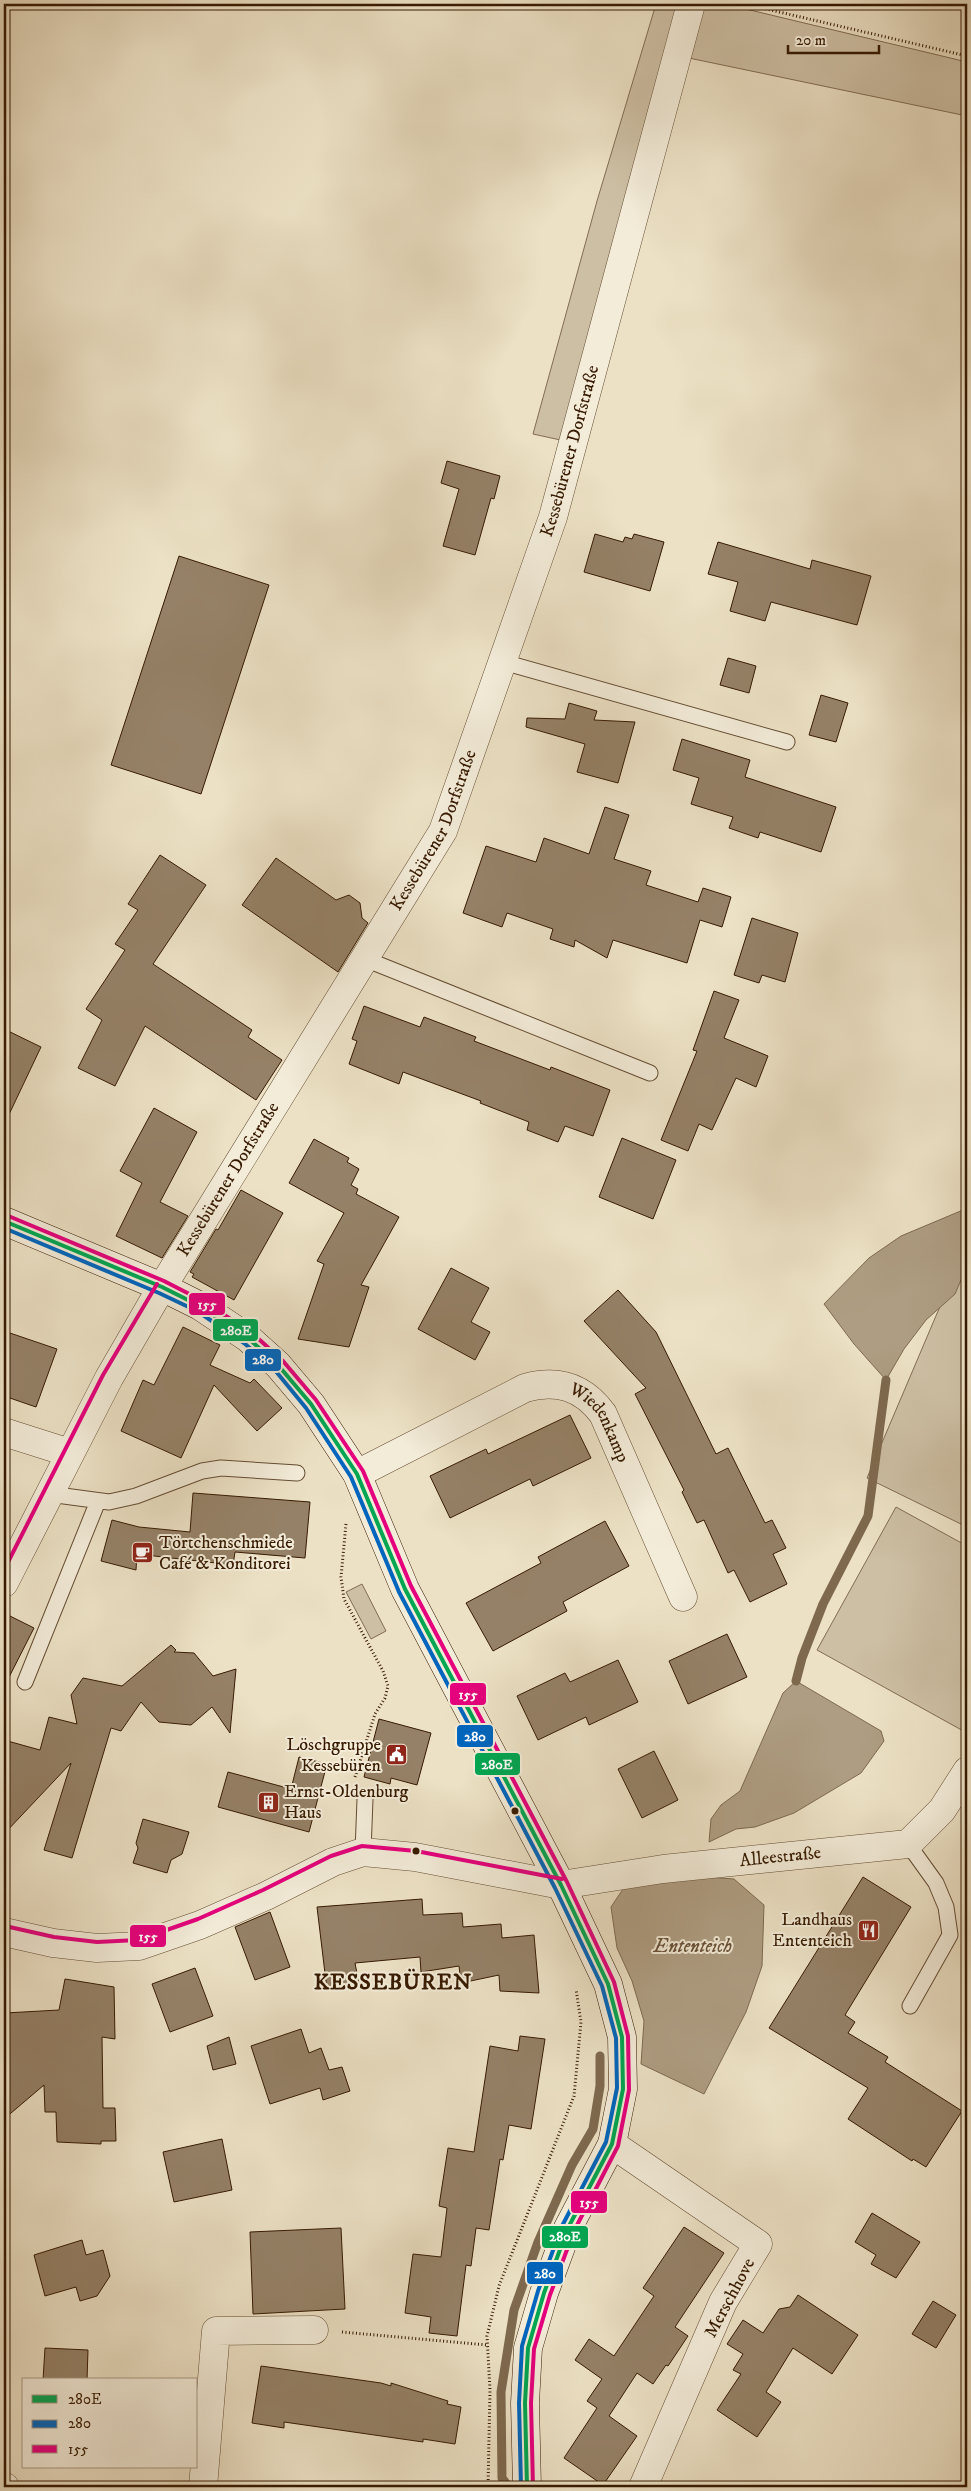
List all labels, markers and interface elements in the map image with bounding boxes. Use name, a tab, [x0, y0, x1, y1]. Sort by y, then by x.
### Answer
scale bar	[788, 22, 880, 54]
text: 20 m	[796, 31, 826, 50]
street label: Kessebürener Dorfstraße	[536, 363, 604, 540]
street label: Kessebürener Dorfstraße	[385, 747, 482, 915]
street label: Kessebürener Dorfstraße	[173, 1098, 284, 1261]
line badge: 155	[188, 1292, 226, 1316]
text: 155	[198, 1296, 217, 1314]
line badge: 280E	[212, 1318, 259, 1342]
text: 280E	[220, 1322, 252, 1340]
line badge: 280	[244, 1348, 282, 1372]
text: 280	[252, 1351, 274, 1369]
street label: Wiedenkamp	[565, 1378, 634, 1466]
place label: Törtchenschmiede Café & Konditorei	[159, 1532, 293, 1575]
cafe icon: Törtchenschmiede Café & Konditorei	[131, 1541, 155, 1565]
line badge: 155	[449, 1682, 487, 1706]
text: 155	[459, 1686, 478, 1704]
line badge: 280	[456, 1724, 494, 1748]
text: 280	[464, 1728, 486, 1746]
place label: Löschgruppe Kessebüren	[286, 1734, 382, 1777]
public building icon: Löschgruppe Kessebüren	[385, 1743, 409, 1767]
line badge: 280E	[474, 1752, 521, 1776]
text: 280E	[481, 1756, 513, 1774]
place label: Ernst-Oldenburg Haus	[284, 1781, 409, 1824]
building icon: Ernst-Oldenburg Haus	[256, 1790, 280, 1814]
unlabelled marker	[510, 1806, 520, 1816]
street label: Alleestraße	[739, 1842, 822, 1872]
unlabelled marker	[411, 1846, 421, 1856]
place label: Landhaus Ententeich	[772, 1909, 853, 1952]
restaurant icon: Landhaus Ententeich	[856, 1918, 880, 1942]
line badge: 155	[129, 1924, 167, 1948]
text: 155	[139, 1928, 158, 1946]
water label: Ententeich	[653, 1935, 733, 1958]
district label: KESSEBÜREN	[314, 1968, 472, 1996]
line badge: 155	[570, 2190, 608, 2214]
text: 155	[580, 2194, 599, 2212]
line badge: 280E	[541, 2225, 589, 2249]
text: 280E	[549, 2228, 581, 2246]
street label: Merschhove	[700, 2254, 760, 2342]
line badge: 280	[526, 2261, 564, 2285]
text: 280	[534, 2265, 556, 2283]
legend	[22, 2378, 198, 2468]
text: 280E	[68, 2390, 102, 2409]
text: 280	[68, 2414, 91, 2433]
text: 155	[68, 2440, 89, 2459]

